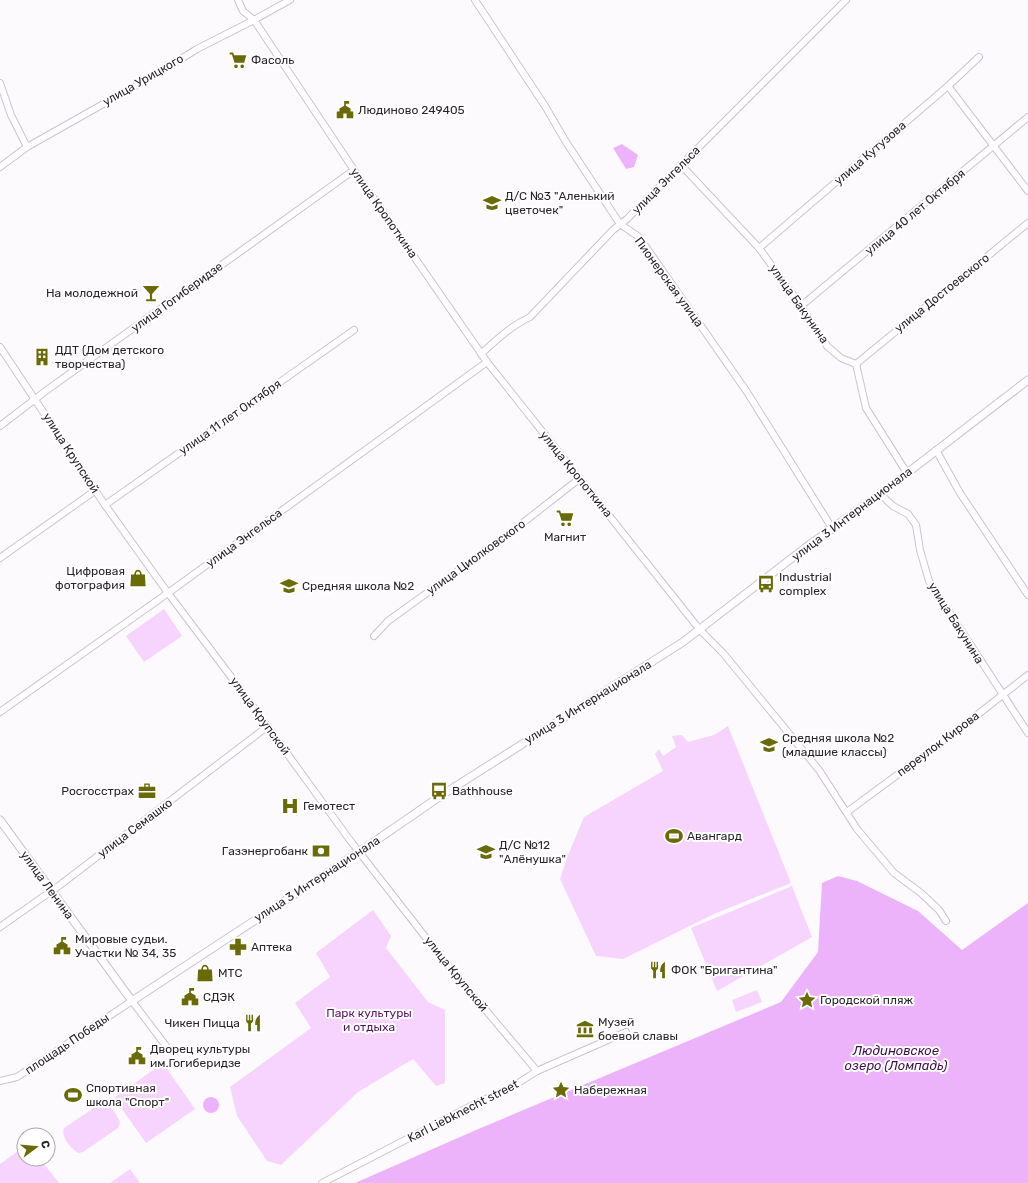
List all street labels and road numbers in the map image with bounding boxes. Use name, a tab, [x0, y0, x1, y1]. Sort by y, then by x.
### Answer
street label: улица Урицкого	[100, 51, 186, 109]
street label: улица Кутузова	[831, 118, 909, 188]
street label: улица Энгельса	[629, 143, 703, 217]
street label: улица Кропоткина	[348, 165, 420, 261]
street label: улица 40 лет Октября	[862, 166, 968, 258]
street label: Пионерская улица	[632, 234, 706, 330]
street label: улица Достоевского	[892, 251, 992, 335]
street label: улица Гогиберидзе	[128, 259, 226, 335]
street label: улица Бакунина	[767, 262, 831, 346]
street label: улица 11 лет Октября	[176, 376, 284, 458]
street label: улица Крупской	[40, 410, 102, 496]
street label: улица Кропоткина	[537, 428, 615, 520]
street label: улица 3 Интернационала	[789, 464, 915, 564]
street label: улица Энгельса	[203, 506, 285, 570]
street label: улица Циолковского	[424, 516, 528, 598]
street label: улица Бакунина	[925, 580, 987, 666]
street label: улица 3 Интернационала	[522, 657, 654, 747]
street label: улица Крупской	[227, 674, 293, 758]
street label: переулок Кирова	[894, 709, 982, 779]
street label: улица Семашко	[95, 795, 175, 861]
street label: улица 3 Интернационала	[252, 833, 382, 925]
street label: улица Ленина	[17, 848, 77, 922]
street label: улица Крупской	[421, 934, 491, 1014]
street label: площадь Победы	[22, 1011, 112, 1077]
street label: Karl Liebknecht street	[405, 1077, 521, 1145]

